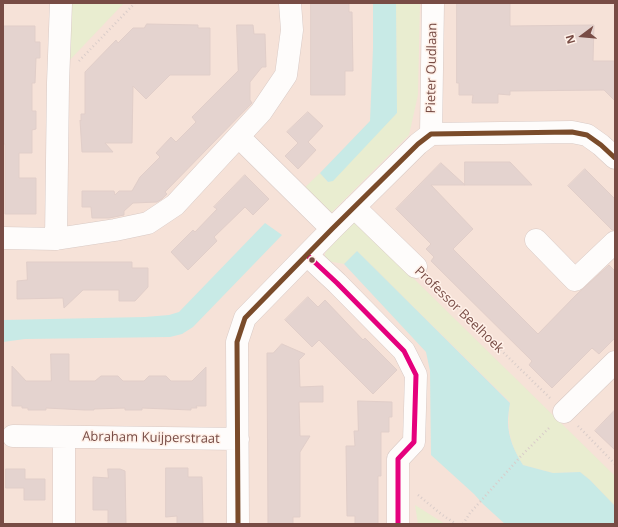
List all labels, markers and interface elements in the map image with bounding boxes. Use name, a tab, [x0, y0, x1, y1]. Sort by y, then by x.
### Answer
north arrow	[562, 16, 602, 56]
street label: Pieter Oudlaan	[423, 22, 441, 114]
text: N	[562, 33, 578, 46]
unlabelled marker	[307, 255, 317, 265]
street label: Professor Beelhoek	[411, 263, 507, 357]
street label: Abraham Kuijperstraat	[82, 429, 220, 447]

